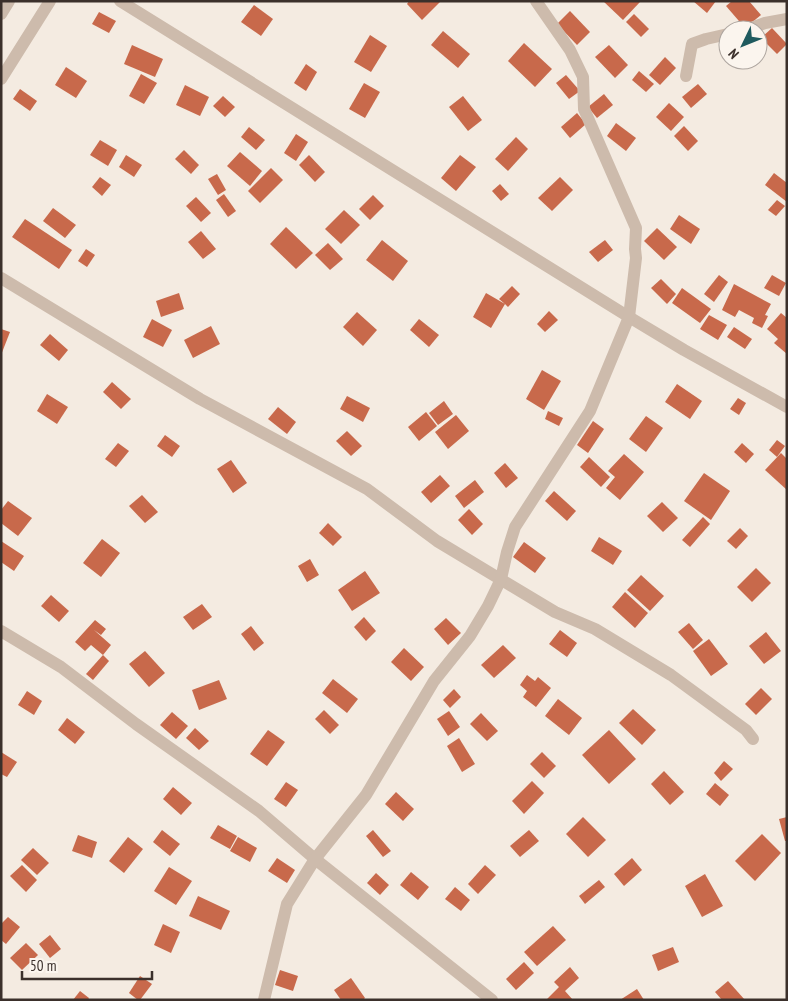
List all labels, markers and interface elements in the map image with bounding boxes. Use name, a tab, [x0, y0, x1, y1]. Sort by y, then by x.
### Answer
north arrow	[718, 20, 768, 70]
text: N	[724, 45, 743, 63]
scale bar	[22, 948, 152, 980]
text: 50 m	[30, 956, 56, 975]

